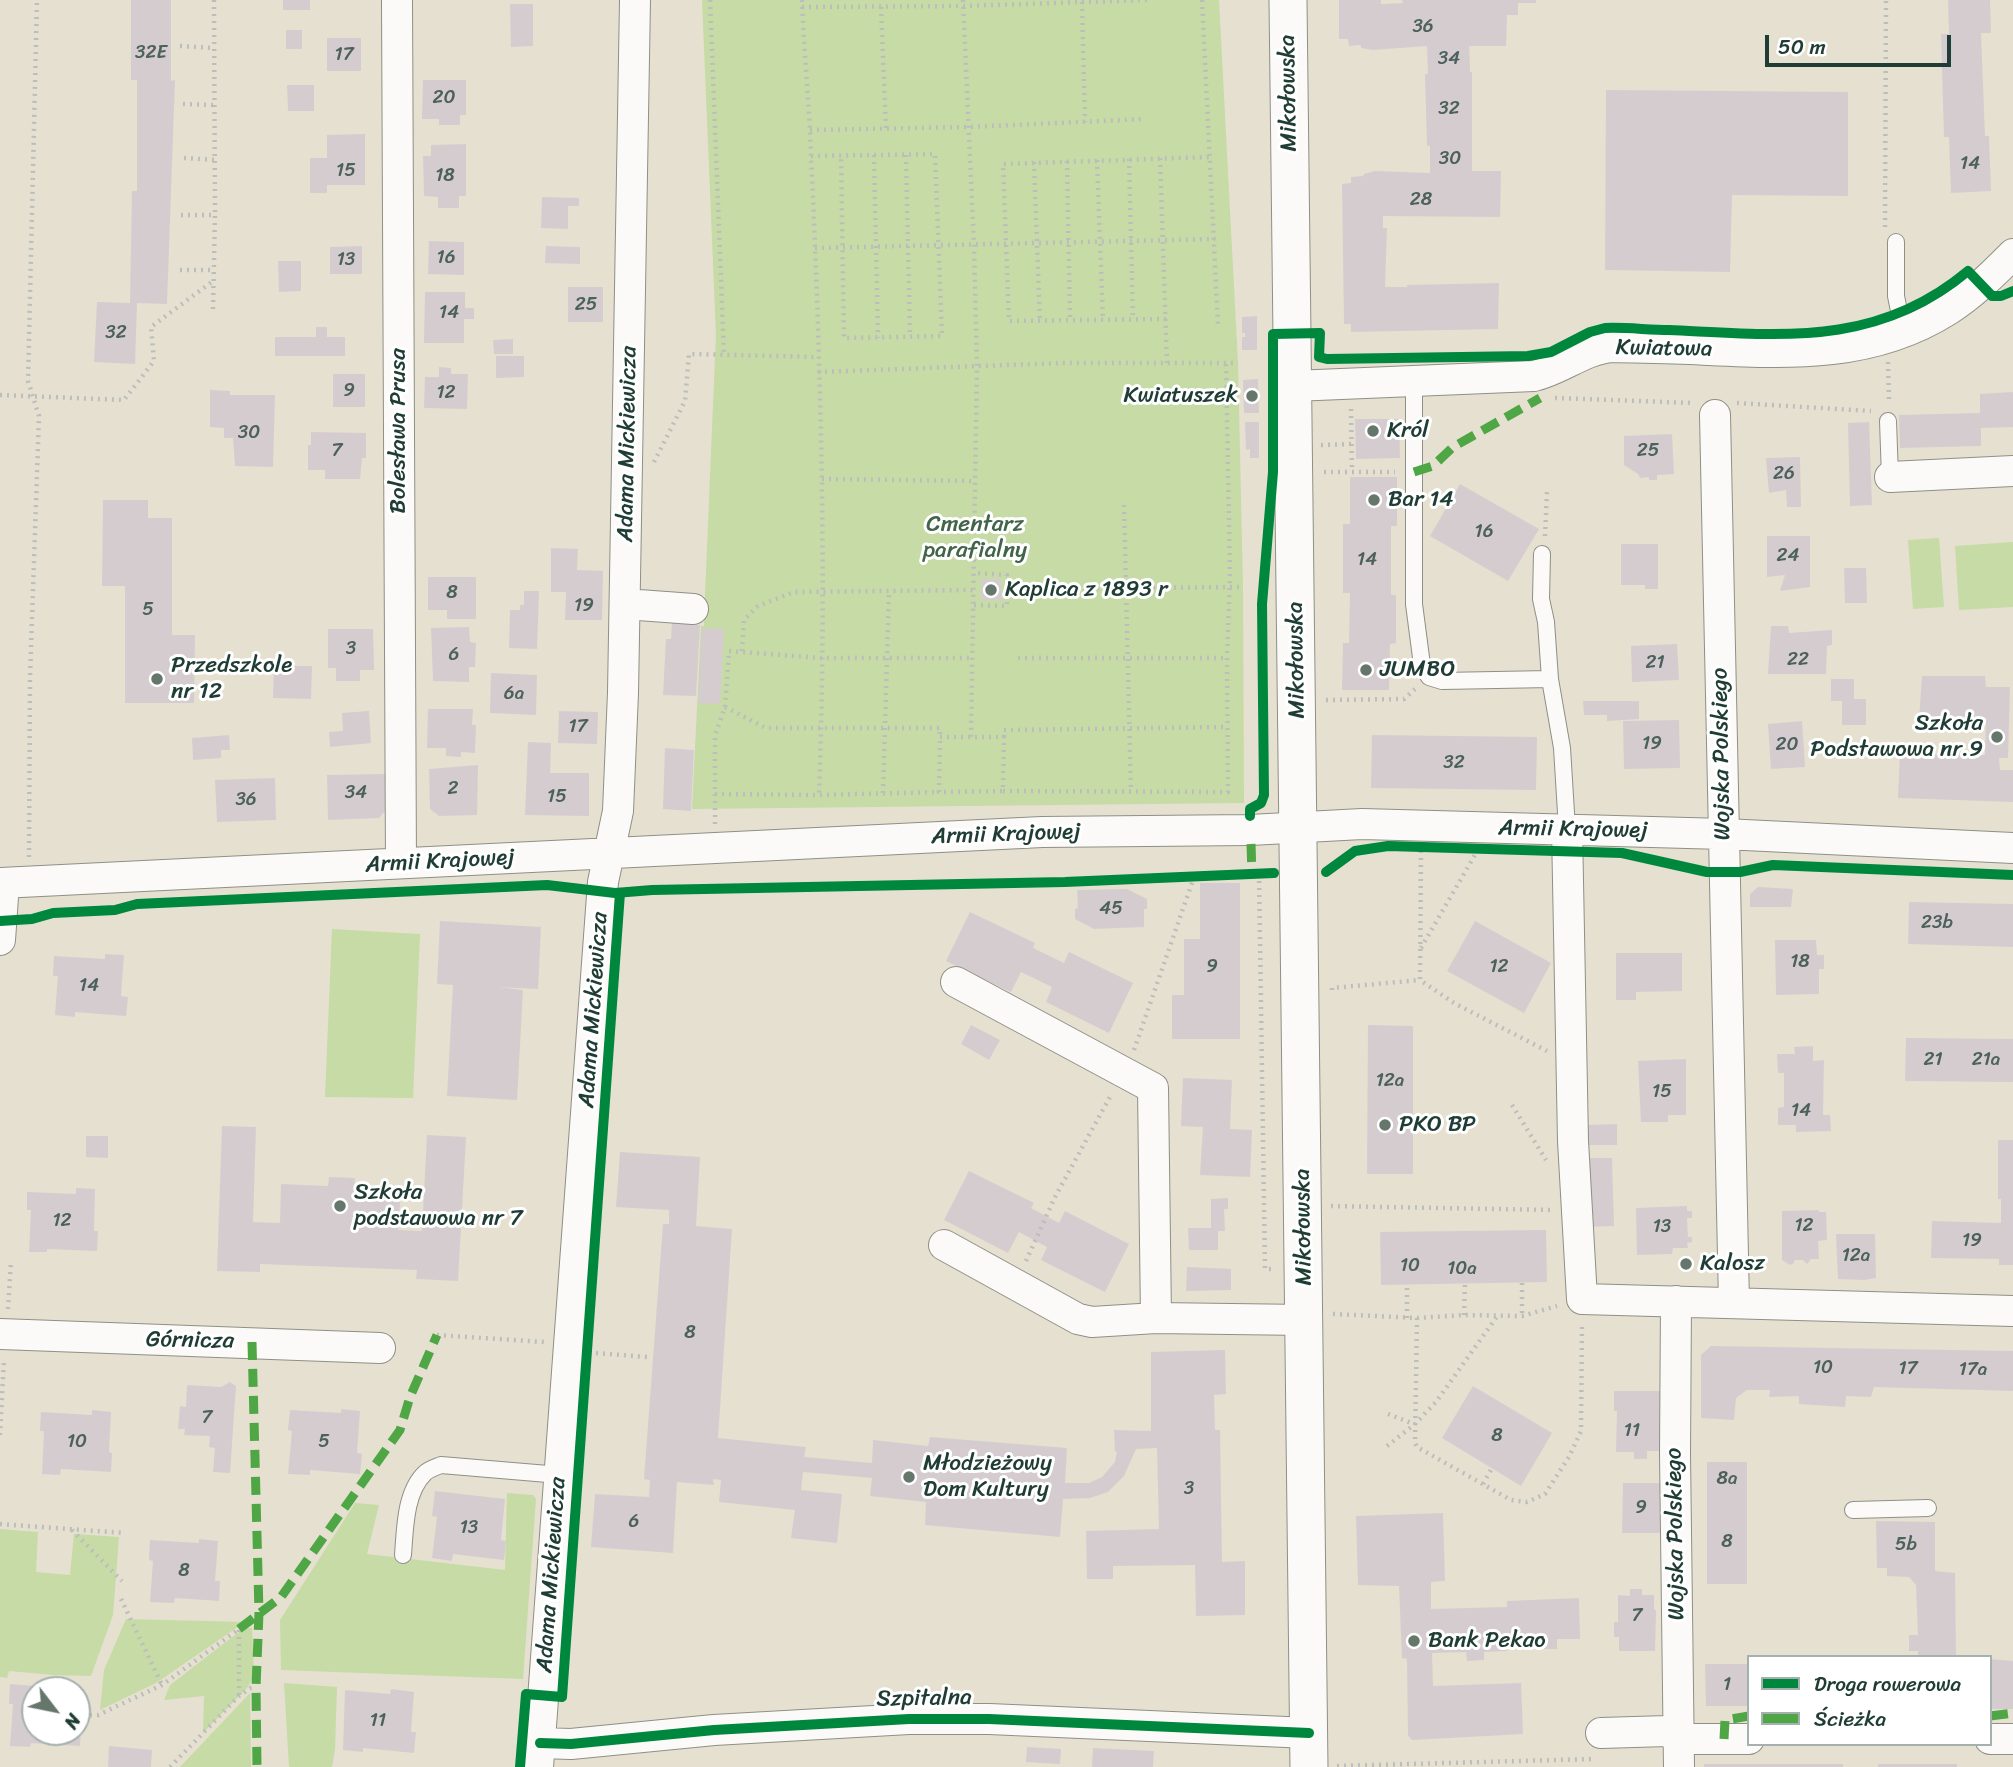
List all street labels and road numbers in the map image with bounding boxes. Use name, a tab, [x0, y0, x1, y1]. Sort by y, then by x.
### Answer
street label: Mikołowska	[1274, 34, 1304, 152]
street label: Kwiatowa	[1615, 334, 1713, 364]
street label: Adama Mickiewicza	[612, 346, 644, 542]
street label: Bolesława Prusa	[385, 348, 413, 514]
street label: Mikołowska	[1282, 601, 1312, 719]
street label: Wojska Polskiego	[1707, 667, 1737, 841]
street label: Armii Krajowej	[1498, 815, 1648, 845]
street label: Armii Krajowej	[931, 819, 1081, 851]
street label: Armii Krajowej	[365, 844, 515, 880]
street label: Adama Mickiewicza	[573, 911, 615, 1109]
street label: Mikołowska	[1289, 1168, 1319, 1286]
street label: Górnicza	[146, 1326, 234, 1356]
street label: Wojska Polskiego	[1661, 1447, 1691, 1621]
street label: Adama Mickiewicza	[531, 1476, 573, 1674]
street label: Szpitalna	[876, 1684, 972, 1714]

